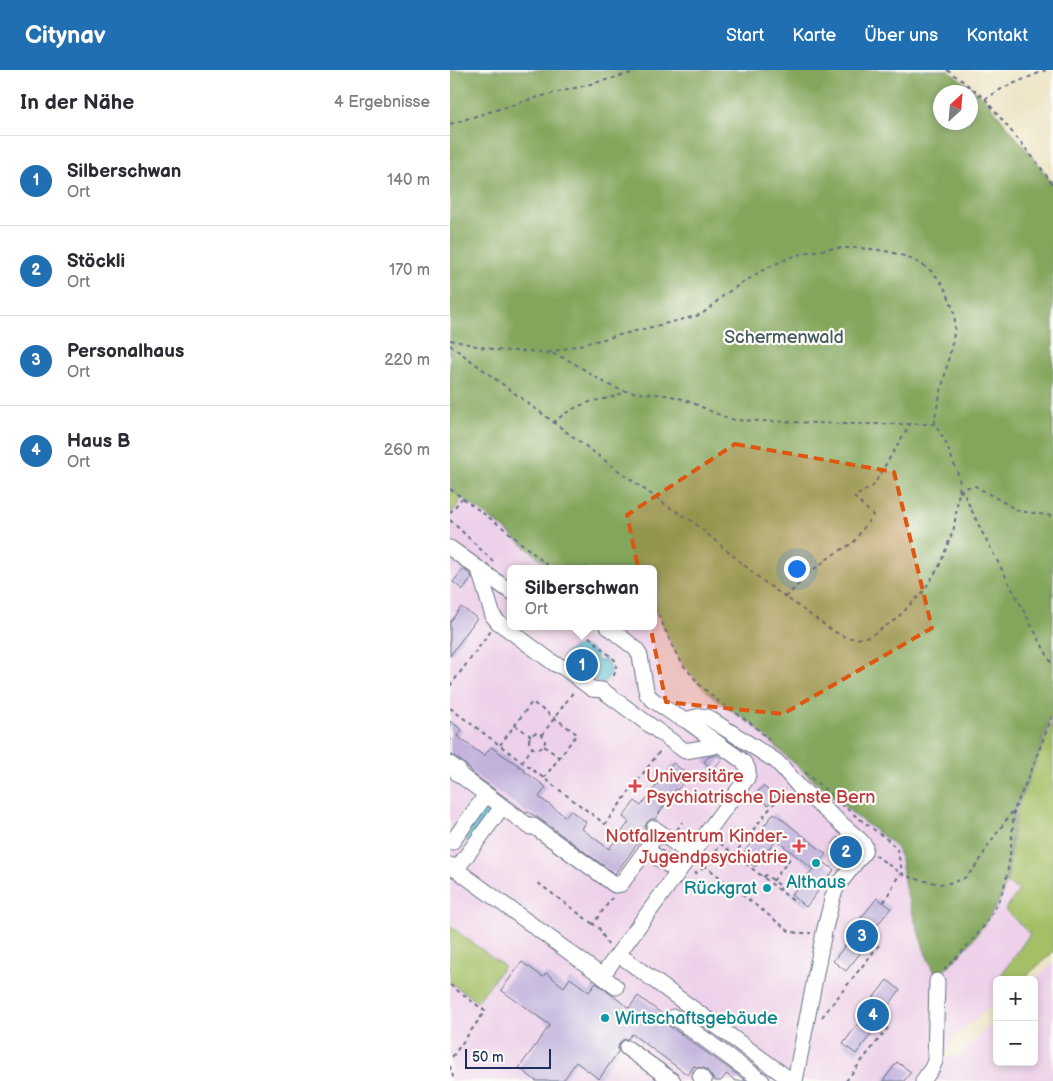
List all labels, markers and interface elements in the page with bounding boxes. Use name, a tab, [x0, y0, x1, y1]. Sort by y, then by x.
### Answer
text: Citynav	[25, 21, 106, 50]
text: Start	[726, 25, 764, 46]
text: Karte	[792, 25, 836, 46]
text: Über uns	[864, 25, 938, 46]
text: Kontakt	[966, 25, 1028, 46]
north arrow	[933, 85, 978, 130]
text: In der Nähe	[20, 90, 134, 115]
text: 4 Ergebnisse	[334, 93, 430, 112]
text: Silberschwan	[67, 160, 181, 183]
text: 1	[33, 171, 39, 190]
text: 140 m	[387, 171, 430, 190]
text: Ort	[67, 183, 90, 202]
text: Stöckli	[67, 250, 125, 273]
text: 2	[31, 261, 41, 280]
text: 170 m	[389, 261, 430, 280]
text: Ort	[67, 273, 90, 292]
park label: Schermenwald	[724, 327, 844, 348]
text: Personalhaus	[67, 340, 184, 363]
text: 3	[31, 351, 41, 370]
text: 220 m	[384, 351, 430, 370]
text: Ort	[67, 363, 90, 382]
text: Haus B	[67, 430, 131, 453]
text: 4	[31, 441, 41, 460]
text: 260 m	[384, 441, 430, 460]
text: Ort	[67, 453, 90, 472]
your location	[784, 556, 810, 582]
popup	[507, 565, 657, 630]
text: Silberschwan	[525, 577, 639, 600]
text: Ort	[525, 600, 548, 619]
pin: 1	[566, 646, 598, 684]
place label: Universitäre Psychiatrische Dienste Bern	[646, 766, 875, 808]
marker: Universitäre Psychiatrische Dienste Bern	[628, 779, 642, 793]
place label: Notfallzentrum Kinder- Jugendpsychiatrie	[605, 826, 788, 868]
pin: 2	[830, 833, 862, 871]
marker: Notfallzentrum Kinder- Jugendpsychiatrie	[792, 839, 806, 853]
marker: Althaus	[810, 857, 822, 869]
place label: Althaus	[786, 872, 846, 893]
place label: Rückgrat	[684, 878, 757, 899]
marker: Rückgrat	[761, 882, 773, 894]
pin: 3	[846, 917, 878, 955]
map controls	[993, 976, 1038, 1066]
button: +	[993, 976, 1038, 1021]
pin: 4	[857, 996, 889, 1034]
place label: Wirtschaftsgebäude	[615, 1008, 778, 1029]
marker: Wirtschaftsgebäude	[599, 1012, 611, 1024]
button: −	[993, 1021, 1038, 1066]
scale bar	[465, 1046, 551, 1069]
text: 50 m	[472, 1049, 504, 1066]

